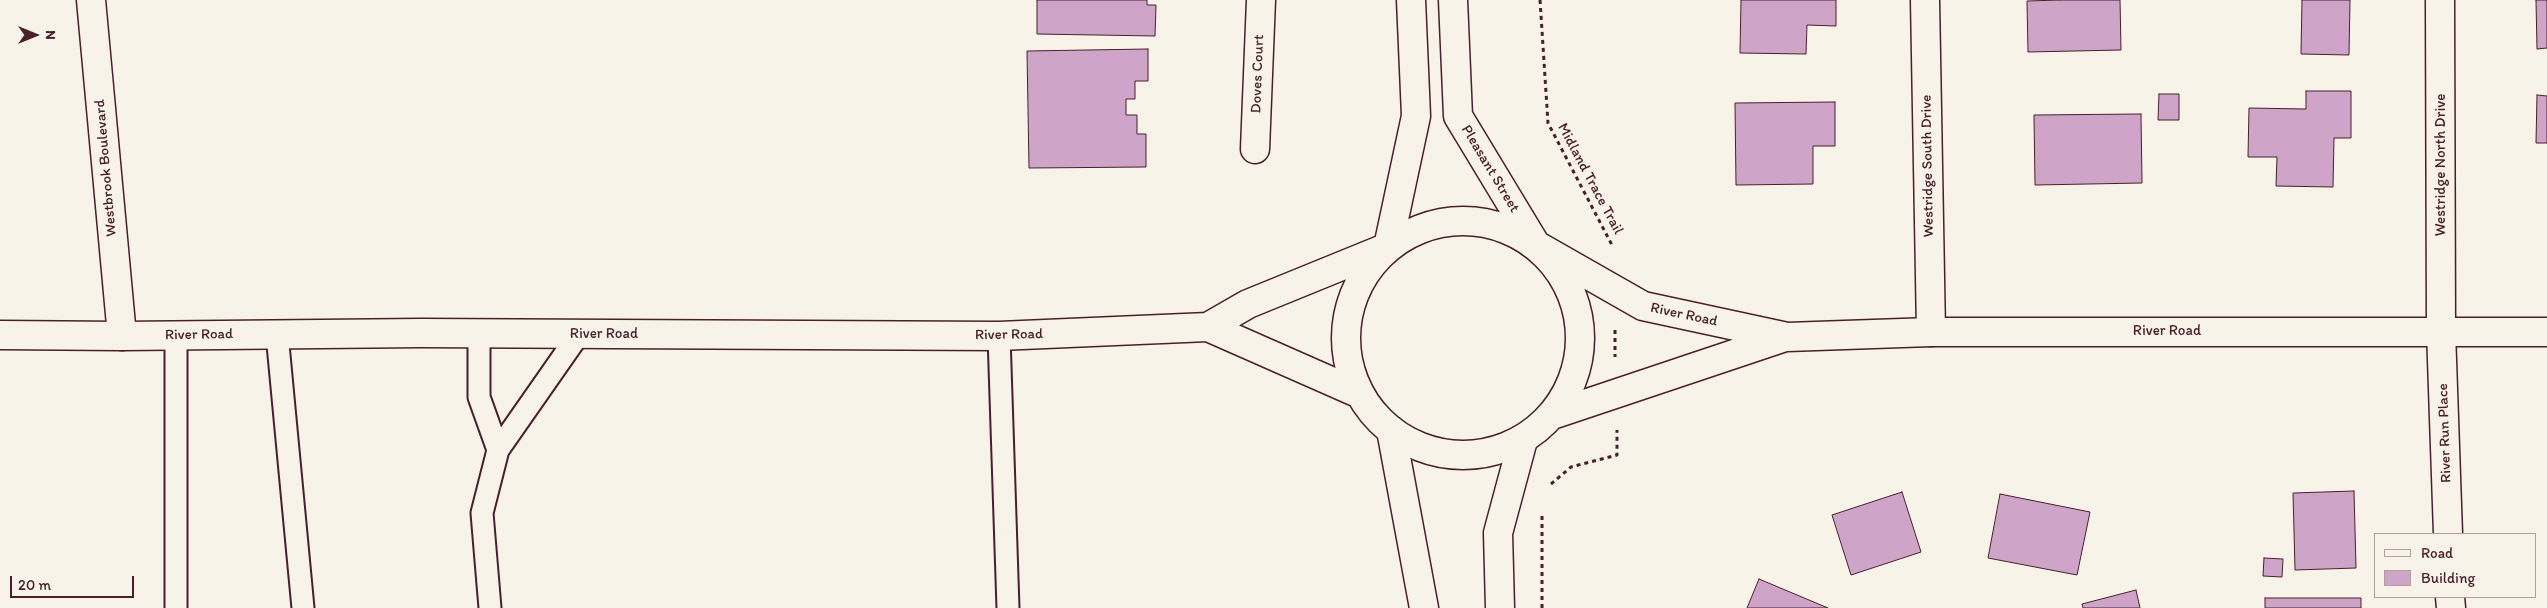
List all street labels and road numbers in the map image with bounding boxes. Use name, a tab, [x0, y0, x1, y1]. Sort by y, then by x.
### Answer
street label: Doves Court	[1248, 34, 1268, 114]
street label: Westridge South Drive	[1918, 94, 1938, 238]
street label: Westridge North Drive	[2432, 94, 2450, 236]
street label: Westbrook Boulevard	[91, 99, 121, 237]
street label: Midland Trace Trail	[1553, 120, 1627, 238]
street label: Pleasant Street	[1457, 122, 1523, 216]
street label: River Road	[1649, 299, 1719, 331]
street label: River Road	[2133, 322, 2201, 340]
street label: River Road	[165, 325, 233, 345]
street label: River Road	[570, 325, 638, 343]
street label: River Road	[975, 325, 1043, 345]
street label: River Run Place	[2434, 383, 2456, 483]

